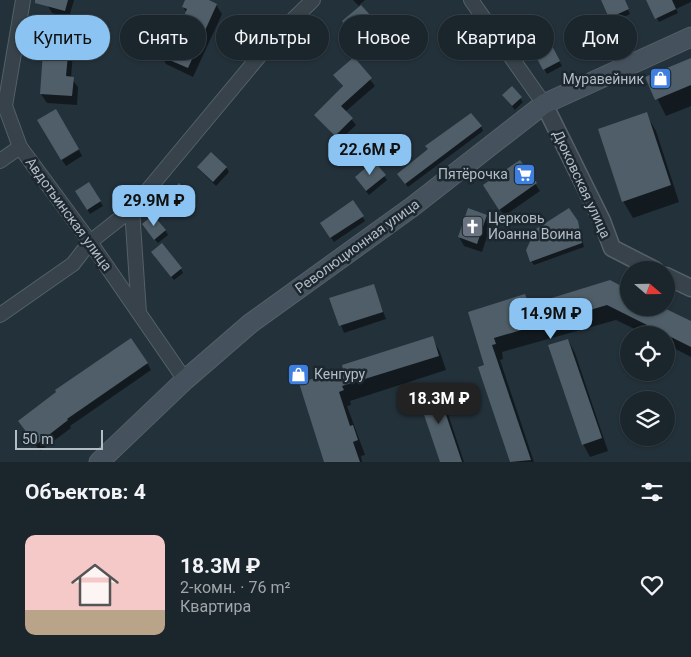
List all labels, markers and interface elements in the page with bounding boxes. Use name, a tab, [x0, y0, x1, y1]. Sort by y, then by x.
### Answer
chip: Купить	[15, 15, 110, 60]
chip: Снять	[120, 15, 206, 60]
chip: Фильтры	[216, 15, 329, 60]
chip: Новое	[339, 15, 428, 60]
chip: Квартира	[438, 15, 554, 60]
chip: Дом	[564, 15, 637, 60]
shop icon: Муравейник	[648, 67, 672, 91]
place label: Муравейник	[562, 71, 644, 87]
street label: Дюковская улица	[550, 127, 614, 241]
pin: 22.6M ₽	[324, 134, 416, 176]
text: 22.6M ₽	[339, 140, 401, 159]
street label: Авдотьинская улица	[23, 154, 115, 274]
supermarket icon: Пятёрочка	[512, 162, 536, 186]
place label: Пятёрочка	[438, 166, 508, 182]
pin: 29.9M ₽	[108, 184, 200, 227]
text: 29.9M ₽	[123, 191, 185, 210]
street label: Революционная улица	[292, 196, 422, 296]
place label: Церковь Иоанна Воина	[488, 210, 581, 242]
church icon: Церковь Иоанна Воина	[460, 214, 484, 238]
north arrow	[620, 261, 675, 316]
map controls	[620, 261, 675, 446]
pin: 14.9M ₽	[505, 298, 597, 340]
text: 14.9M ₽	[520, 304, 582, 323]
button: locate	[620, 326, 675, 381]
shop icon: Кенгуру	[286, 362, 310, 386]
place label: Кенгуру	[314, 366, 366, 382]
pin: 18.3M ₽	[393, 382, 485, 425]
text: 18.3M ₽	[408, 389, 470, 408]
button: layers	[620, 391, 675, 446]
scale bar	[15, 427, 102, 450]
text: 50 m	[22, 431, 54, 447]
icon: filters	[638, 478, 666, 506]
text: Объектов: 4	[25, 480, 146, 504]
text: 18.3M ₽	[180, 554, 261, 578]
icon: home	[65, 555, 125, 615]
icon: heart	[638, 571, 666, 599]
text: 2-комн. · 76 m²	[180, 578, 290, 597]
text: Квартира	[180, 597, 251, 616]

